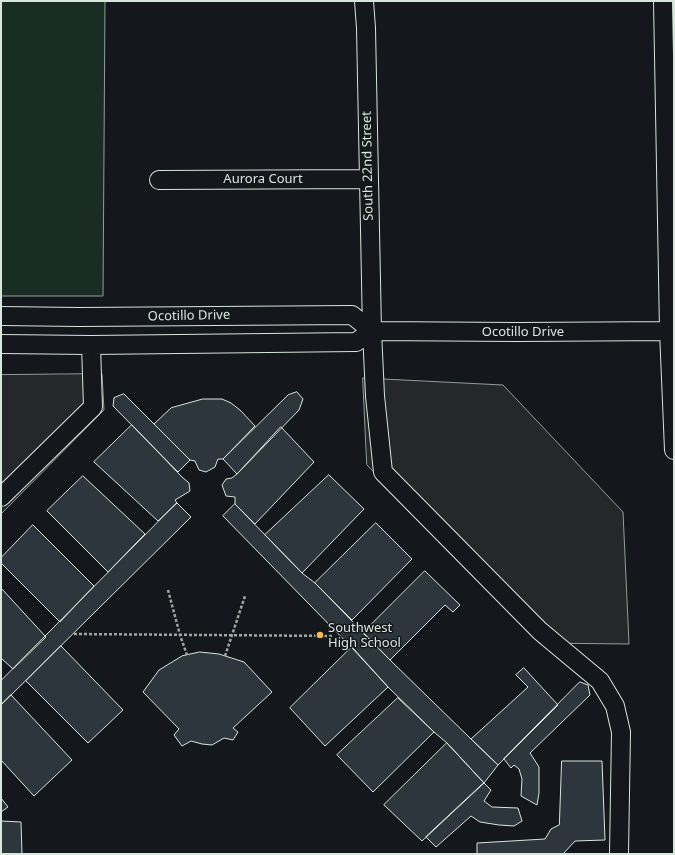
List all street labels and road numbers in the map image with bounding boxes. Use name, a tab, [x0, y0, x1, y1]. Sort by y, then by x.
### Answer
street label: South 22nd Street	[359, 111, 377, 221]
street label: Aurora Court	[223, 171, 303, 187]
street label: Ocotillo Drive	[148, 307, 230, 325]
street label: Ocotillo Drive	[482, 324, 564, 340]

